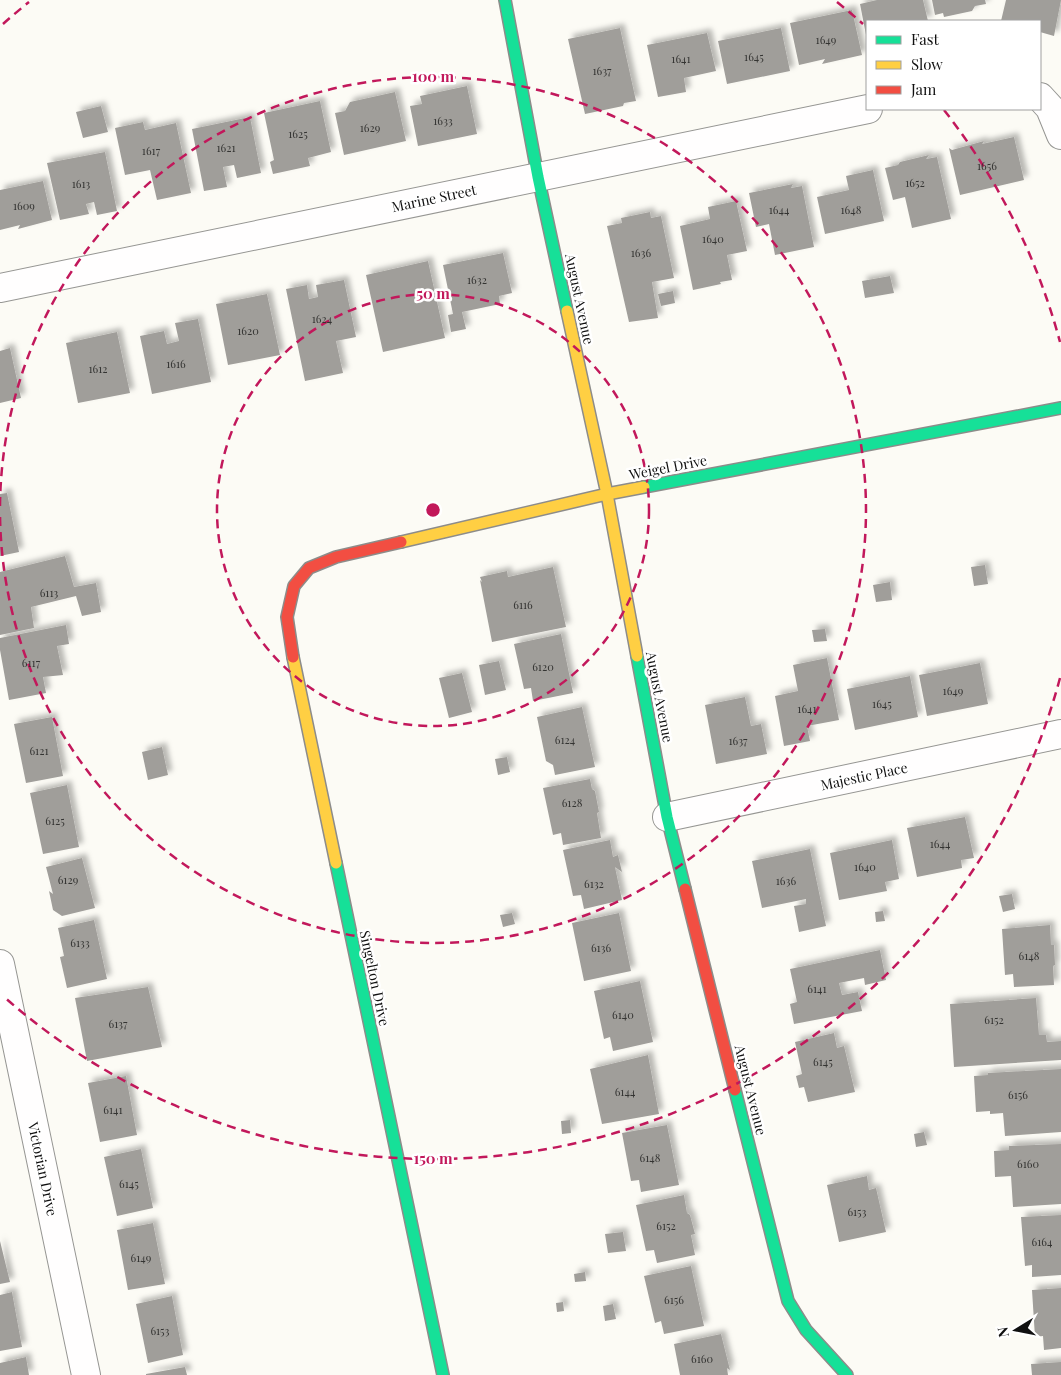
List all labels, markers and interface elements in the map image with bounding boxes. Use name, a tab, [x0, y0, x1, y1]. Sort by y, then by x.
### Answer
legend	[866, 20, 1041, 110]
text: Fast	[911, 29, 940, 49]
house number: 1649	[816, 32, 837, 47]
house number: 1645	[744, 49, 764, 64]
house number: 1641	[671, 51, 691, 66]
text: Slow	[911, 54, 943, 74]
house number: 1637	[592, 63, 612, 78]
text: 100 m	[412, 66, 455, 86]
text: Jam	[910, 79, 937, 99]
house number: 1633	[433, 113, 453, 128]
house number: 1629	[360, 120, 381, 135]
house number: 1625	[288, 126, 308, 141]
house number: 1621	[216, 140, 236, 155]
house number: 1617	[142, 143, 161, 158]
house number: 1656	[977, 158, 997, 173]
house number: 1652	[905, 175, 925, 190]
house number: 1613	[72, 176, 90, 191]
street label: Marine Street	[390, 180, 479, 216]
house number: 1609	[13, 198, 35, 213]
house number: 1644	[769, 202, 790, 217]
house number: 1648	[841, 202, 862, 217]
house number: 1640	[702, 231, 724, 246]
house number: 1636	[631, 245, 652, 260]
street label: August Avenue	[561, 251, 599, 346]
house number: 1632	[467, 272, 487, 287]
text: 50 m	[416, 283, 450, 303]
house number: 1624	[312, 311, 333, 326]
house number: 1620	[237, 323, 259, 338]
house number: 1616	[166, 356, 186, 371]
house number: 1612	[88, 361, 108, 376]
street label: Weigel Drive	[626, 450, 709, 484]
centre of rings	[424, 501, 442, 519]
house number: 6113	[40, 585, 58, 600]
house number: 6116	[513, 597, 533, 612]
street label: August Avenue	[642, 649, 678, 744]
house number: 6117	[22, 655, 41, 670]
house number: 6120	[532, 659, 554, 674]
house number: 1649	[943, 683, 964, 698]
house number: 1645	[872, 696, 892, 711]
house number: 1641	[797, 701, 817, 716]
house number: 6124	[555, 732, 576, 747]
house number: 1637	[728, 733, 748, 748]
house number: 6121	[29, 743, 49, 758]
street label: Majestic Place	[819, 758, 909, 794]
house number: 6128	[562, 795, 583, 810]
house number: 6125	[45, 813, 65, 828]
house number: 1644	[930, 836, 951, 851]
house number: 1640	[854, 859, 876, 874]
house number: 6129	[58, 872, 79, 887]
house number: 1636	[776, 873, 797, 888]
house number: 6132	[584, 876, 604, 891]
street label: Singelton Drive	[356, 929, 394, 1027]
house number: 6133	[70, 935, 90, 950]
house number: 6136	[591, 940, 611, 955]
house number: 6148	[1019, 948, 1040, 963]
house number: 6141	[807, 981, 827, 996]
house number: 6140	[612, 1007, 634, 1022]
house number: 6152	[984, 1012, 1004, 1027]
house number: 6137	[109, 1016, 128, 1031]
street label: August Avenue	[730, 1042, 771, 1137]
house number: 6145	[813, 1054, 833, 1069]
house number: 6144	[615, 1084, 636, 1099]
house number: 6156	[1008, 1087, 1028, 1102]
house number: 6141	[103, 1102, 123, 1117]
street label: Victorian Drive	[24, 1119, 62, 1218]
text: 150 m	[413, 1148, 453, 1168]
house number: 6148	[640, 1150, 661, 1165]
house number: 6160	[1017, 1156, 1039, 1171]
house number: 6145	[119, 1176, 139, 1191]
house number: 6153	[847, 1204, 867, 1219]
house number: 6152	[656, 1218, 676, 1233]
house number: 6164	[1032, 1234, 1053, 1249]
house number: 6149	[131, 1250, 152, 1265]
house number: 6156	[664, 1292, 684, 1307]
north arrow	[991, 1305, 1041, 1355]
house number: 6153	[150, 1323, 170, 1338]
text: N	[992, 1326, 1013, 1339]
house number: 6160	[691, 1351, 713, 1366]

